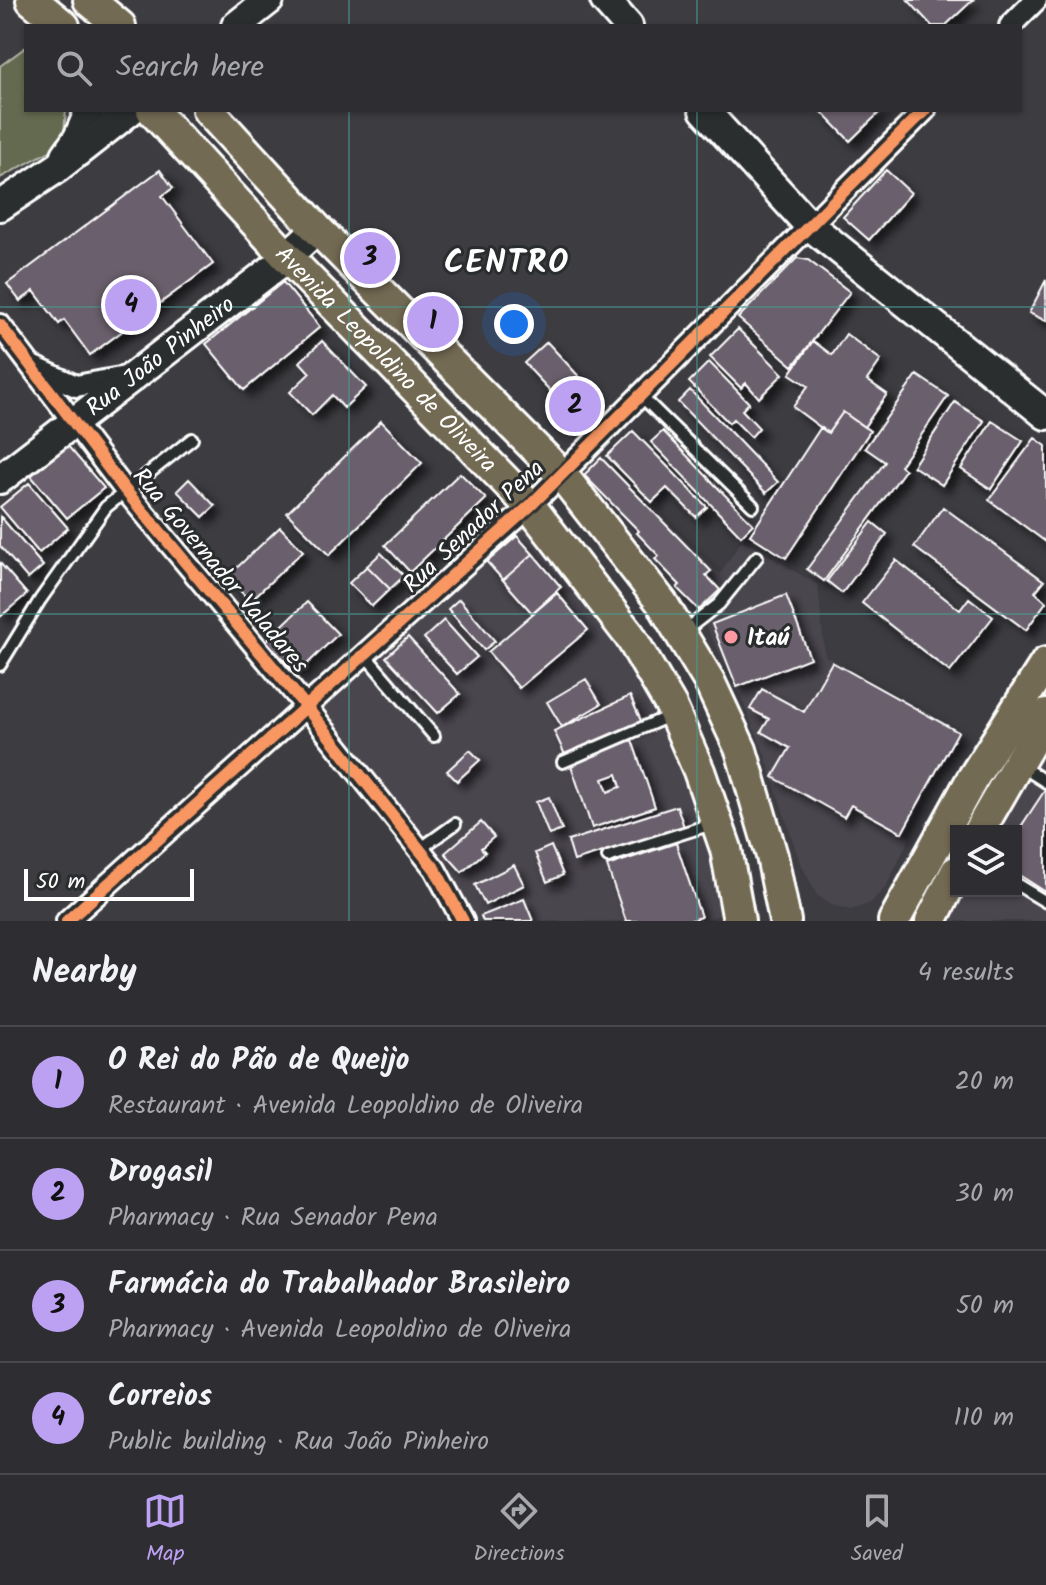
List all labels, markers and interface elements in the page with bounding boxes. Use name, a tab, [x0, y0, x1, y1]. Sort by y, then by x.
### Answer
search box	[24, 24, 1022, 112]
text: Search here	[116, 44, 264, 92]
icon: search	[52, 46, 96, 90]
pin: 3	[344, 228, 396, 288]
street label: Avenida Leopoldino de Oliveira	[265, 237, 506, 483]
district label: CENTRO	[444, 238, 570, 289]
pin: 4	[105, 275, 157, 335]
street label: Rua João Pinheiro	[78, 286, 244, 427]
pin: 1	[407, 292, 459, 352]
your location	[494, 304, 534, 344]
pin: 2	[549, 376, 601, 436]
street label: Rua Senador Pena	[394, 451, 554, 604]
street label: Rua Governador Valadares	[122, 459, 318, 683]
place label: Itaú	[747, 619, 790, 658]
marker: Itaú	[722, 628, 740, 646]
map controls	[950, 825, 1022, 897]
button: layers	[950, 825, 1022, 897]
scale bar	[24, 865, 194, 901]
text: 50 m	[36, 865, 85, 900]
text: Nearby	[32, 946, 137, 1000]
text: 4 results	[918, 952, 1014, 994]
text: O Rei do Pão de Queijo	[108, 1037, 409, 1085]
text: 1	[54, 1061, 62, 1103]
text: 20 m	[955, 1061, 1014, 1103]
text: Restaurant · Avenida Leopoldino de Oliveira	[108, 1085, 583, 1127]
text: Drogasil	[108, 1149, 212, 1197]
text: 2	[50, 1173, 66, 1215]
text: 30 m	[955, 1173, 1014, 1215]
text: Pharmacy · Rua Senador Pena	[108, 1197, 438, 1239]
text: Farmácia do Trabalhador Brasileiro	[108, 1261, 570, 1309]
text: 3	[51, 1285, 65, 1327]
text: 50 m	[956, 1285, 1014, 1327]
text: Pharmacy · Avenida Leopoldino de Oliveira	[108, 1309, 571, 1351]
text: Correios	[108, 1373, 212, 1421]
text: 4	[51, 1397, 65, 1439]
text: 110 m	[954, 1397, 1014, 1439]
text: Public building · Rua João Pinheiro	[108, 1421, 489, 1463]
tab: Map	[143, 1489, 187, 1572]
tab: Directions	[473, 1489, 565, 1572]
tab: Saved	[851, 1489, 903, 1572]

